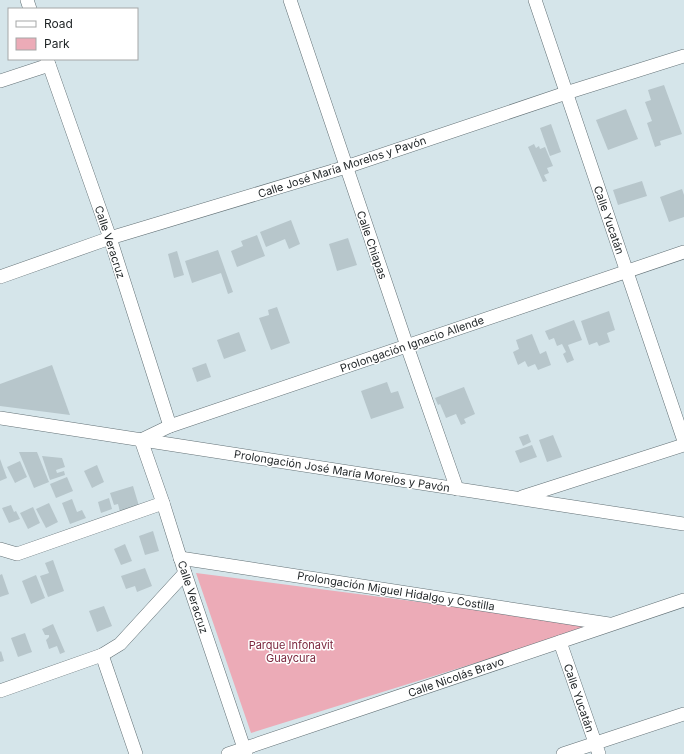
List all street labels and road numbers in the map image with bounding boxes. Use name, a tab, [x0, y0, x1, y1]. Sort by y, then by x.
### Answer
street label: Calle José María Morelos y Pavón	[256, 133, 428, 201]
street label: Calle Yucatán	[591, 184, 627, 256]
street label: Calle Veracruz	[92, 204, 128, 280]
street label: Calle Chiapas	[354, 209, 390, 281]
street label: Prolongación Ignacio Allende	[338, 313, 486, 375]
street label: Prolongación José María Morelos y Pavón	[233, 447, 451, 495]
street label: Calle Veracruz	[175, 559, 211, 635]
street label: Prolongación Miguel Hidalgo y Costilla	[296, 568, 496, 614]
street label: Calle Nicolás Bravo	[406, 654, 506, 700]
street label: Calle Yucatán	[561, 662, 597, 734]

